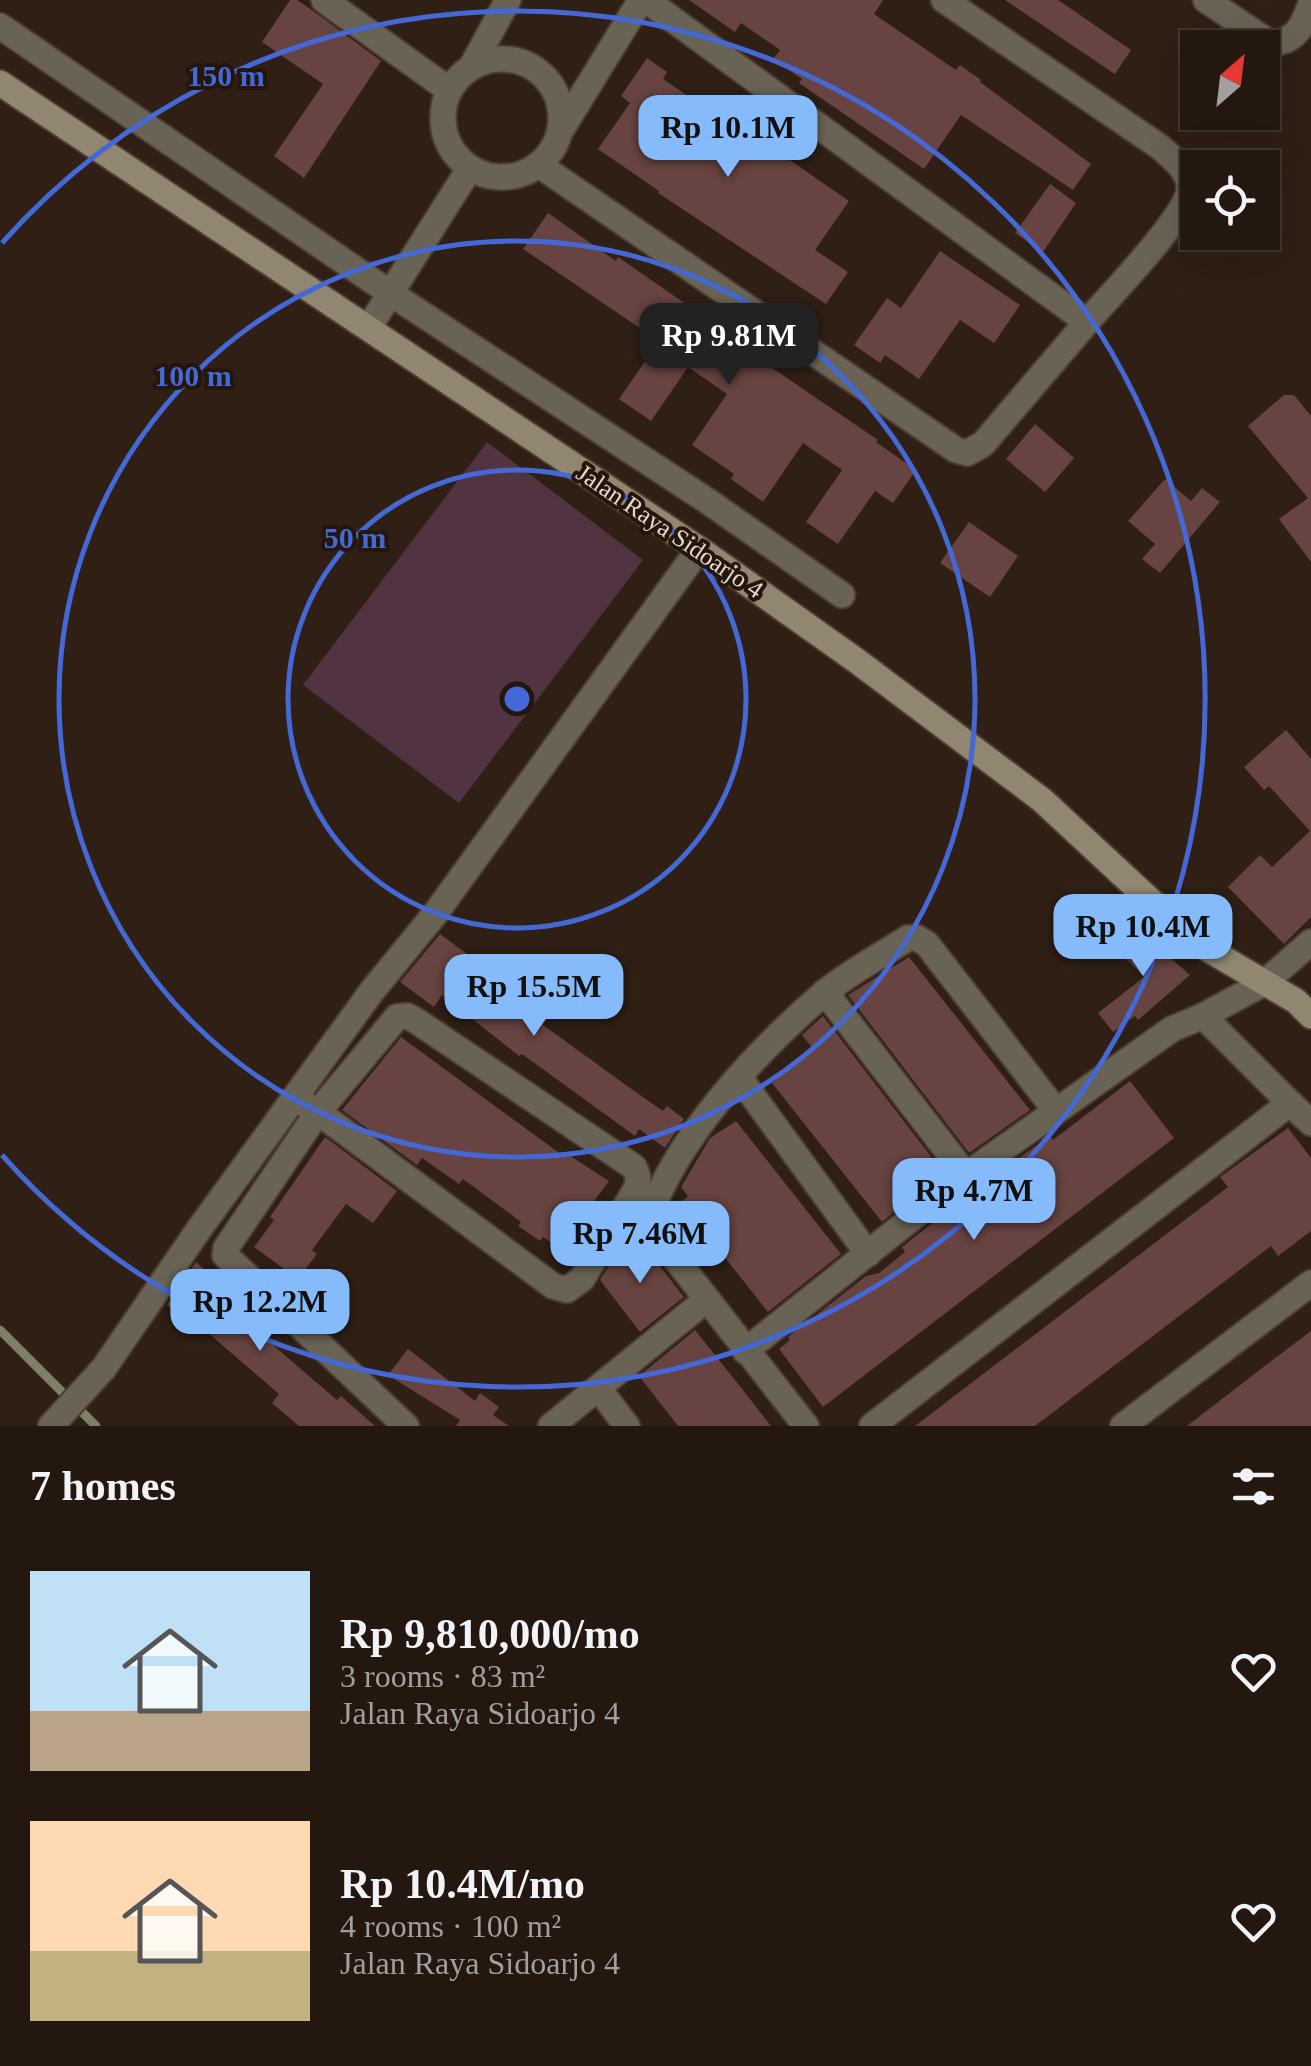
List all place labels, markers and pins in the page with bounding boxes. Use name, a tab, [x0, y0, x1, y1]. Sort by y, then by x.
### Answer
pin: Rp 10.1M	[625, 95, 831, 180]
pin: Rp 9.81M	[626, 303, 832, 388]
centre of rings	[499, 681, 535, 717]
pin: Rp 10.4M	[1040, 894, 1246, 979]
pin: Rp 15.5M	[431, 954, 637, 1039]
pin: Rp 4.7M	[882, 1158, 1066, 1243]
pin: Rp 7.46M	[537, 1201, 743, 1286]
pin: Rp 12.2M	[157, 1269, 363, 1354]

